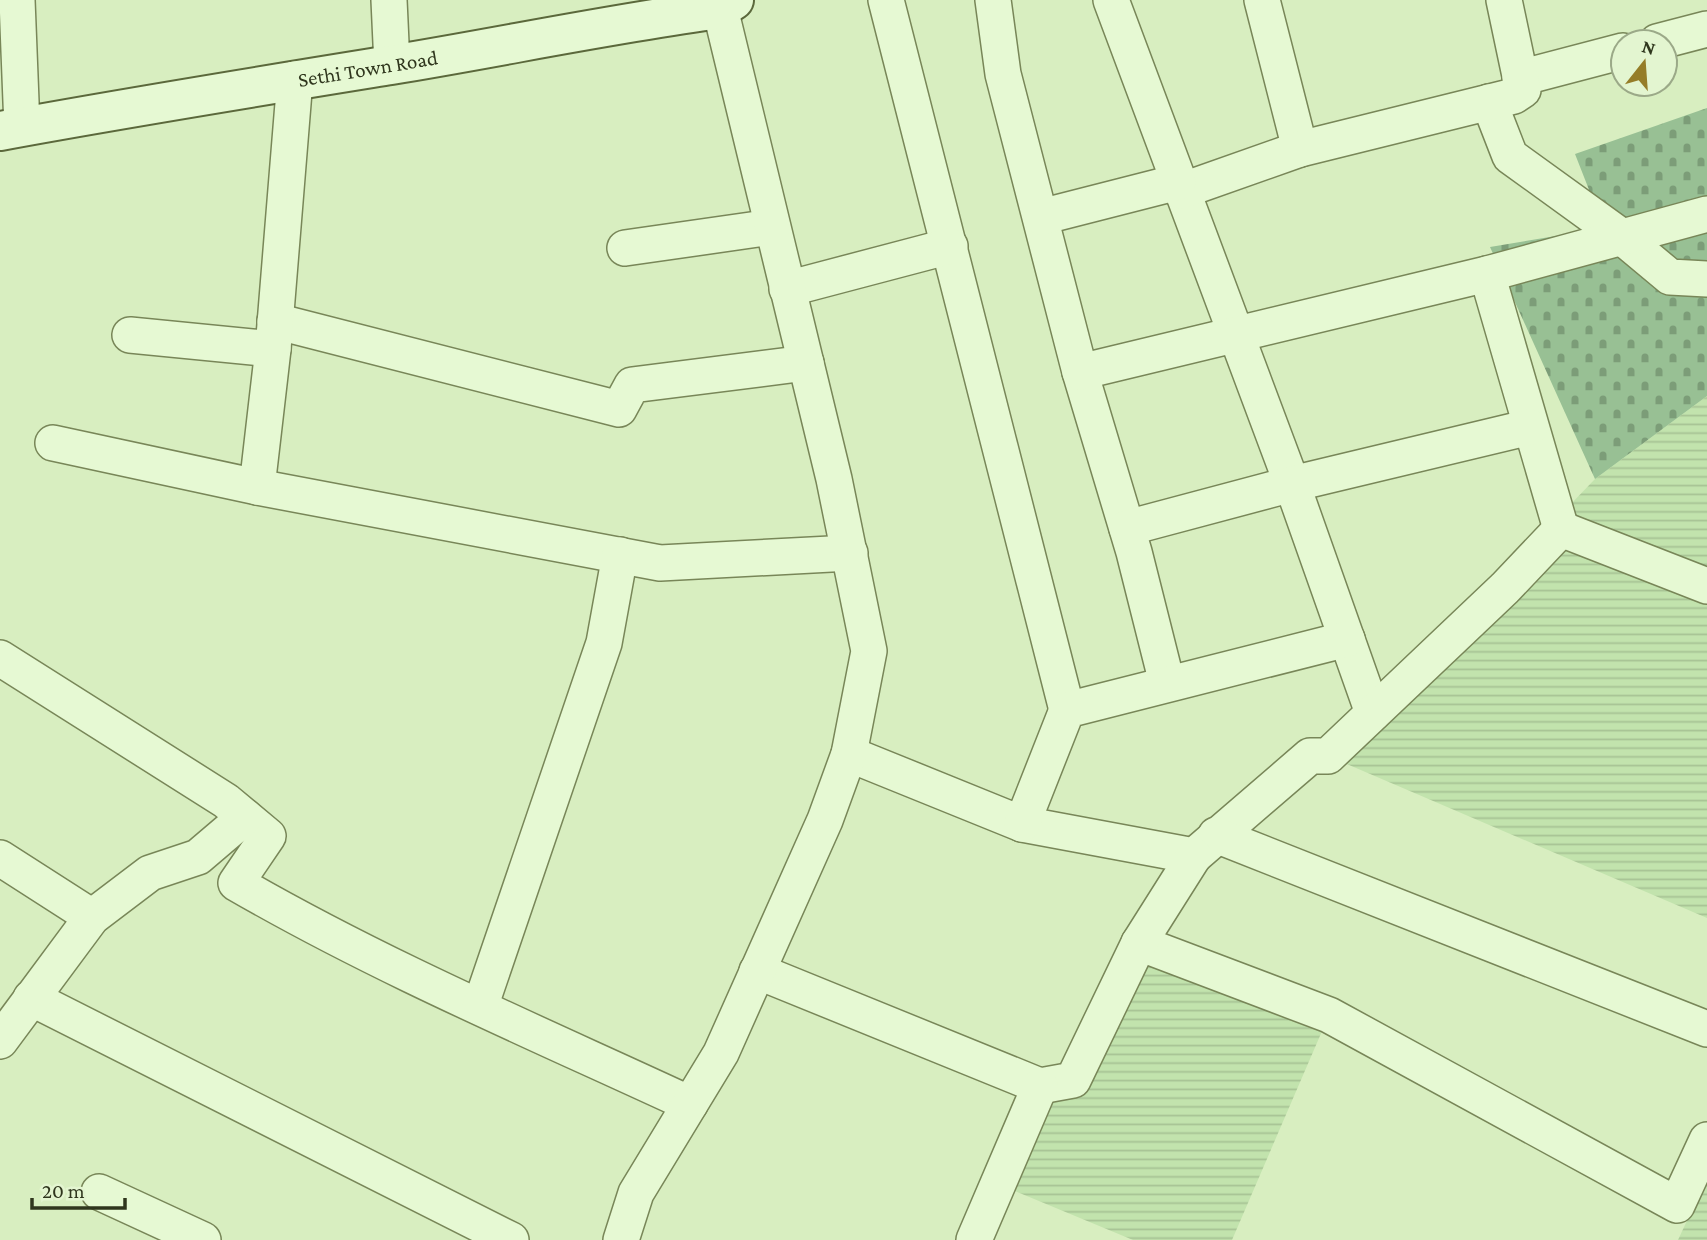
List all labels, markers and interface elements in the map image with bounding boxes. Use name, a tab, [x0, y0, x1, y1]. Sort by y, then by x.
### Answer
north arrow	[1609, 28, 1679, 98]
text: N	[1640, 35, 1658, 59]
street label: Sethi Town Road	[296, 45, 439, 92]
scale bar	[32, 1166, 124, 1210]
text: 20 m	[42, 1179, 85, 1203]

